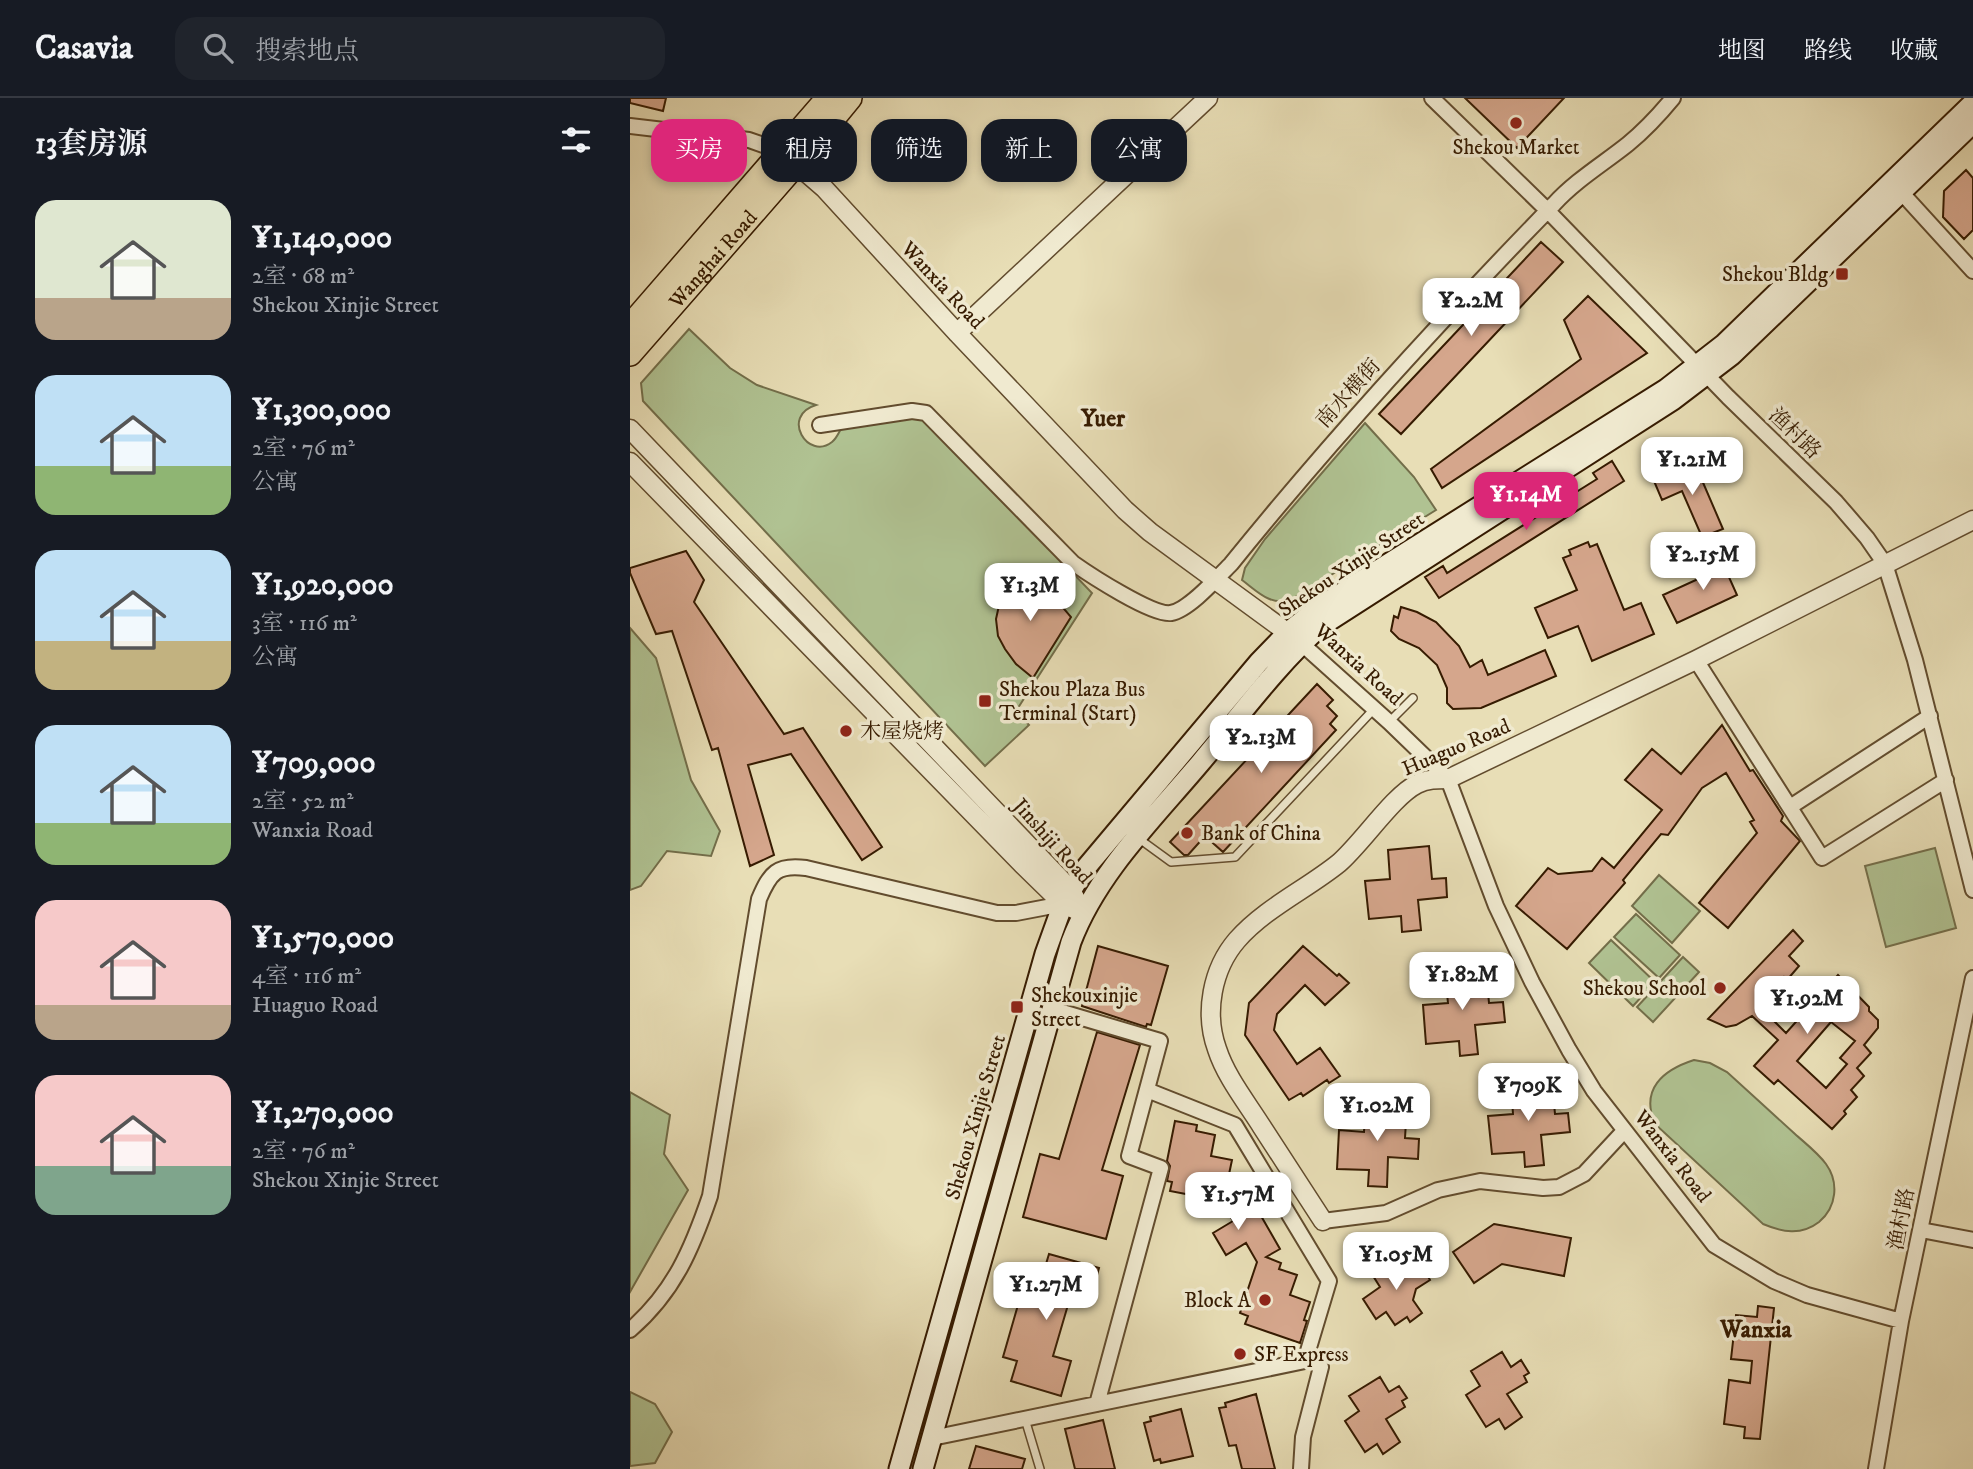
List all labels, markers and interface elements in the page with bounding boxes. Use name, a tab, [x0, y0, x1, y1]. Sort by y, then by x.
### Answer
search box	[175, 17, 665, 80]
text: Casavia	[35, 28, 133, 69]
icon: search	[199, 29, 237, 67]
text: 搜索地点	[255, 35, 359, 68]
text: 地图	[1718, 36, 1766, 66]
text: 路线	[1804, 36, 1852, 66]
text: 收藏	[1890, 36, 1938, 66]
marker: Shekou Market	[1508, 115, 1524, 131]
chip: 买房	[651, 119, 747, 182]
chip: 租房	[761, 119, 857, 182]
chip: 筛选	[871, 119, 967, 182]
chip: 新上	[981, 119, 1077, 182]
chip: 公寓	[1091, 119, 1187, 182]
icon: filters	[557, 121, 595, 159]
text: 13套房源	[35, 126, 147, 163]
place label: Shekou Market	[1452, 135, 1580, 161]
street label: Wanghai Road	[663, 205, 764, 315]
text: ¥1,140,000	[252, 220, 392, 257]
icon: home	[91, 228, 175, 312]
street label: Wanxia Road	[894, 236, 990, 335]
text: 2室 · 68 m²	[252, 262, 354, 291]
place label: Shekou Bldg	[1722, 262, 1829, 288]
marker: Shekou Bldg	[1834, 266, 1850, 282]
pin: ¥2.2M	[1422, 278, 1520, 338]
text: ¥2.2M	[1439, 286, 1503, 315]
text: Shekou Xinjie Street	[252, 291, 439, 320]
street label: 南水横街	[1311, 354, 1387, 434]
text: ¥1,300,000	[252, 392, 391, 429]
street label: 渔村路	[1763, 402, 1826, 465]
icon: home	[91, 403, 175, 487]
district label: Yuer	[1080, 404, 1126, 434]
text: 2室 · 76 m²	[252, 434, 355, 463]
pin: ¥1.21M	[1635, 438, 1749, 497]
text: ¥1.21M	[1657, 445, 1727, 474]
text: 公寓	[252, 468, 298, 497]
pin: ¥1.14M	[1469, 472, 1583, 532]
text: ¥1.14M	[1490, 480, 1562, 509]
street label: Shekou Xinjie Street	[1274, 506, 1430, 623]
pin: ¥2.15M	[1646, 532, 1760, 592]
text: ¥2.15M	[1666, 540, 1740, 569]
pin: ¥1.3M	[981, 564, 1079, 623]
text: ¥1,920,000	[252, 567, 394, 604]
text: ¥1.3M	[1001, 571, 1059, 600]
icon: home	[91, 578, 175, 662]
text: 3室 · 116 m²	[252, 609, 357, 638]
street label: Wanxia Road	[1308, 617, 1408, 712]
text: 公寓	[252, 643, 298, 672]
place label: Shekou Plaza Bus Terminal (Start)	[999, 677, 1145, 727]
marker: Shekou Plaza Bus Terminal (Start)	[977, 693, 993, 709]
street label: Huaguo Road	[1398, 713, 1515, 782]
pin: ¥2.13M	[1204, 716, 1318, 775]
place label: 木屋烧烤	[860, 719, 944, 745]
marker: 木屋烧烤	[838, 723, 854, 739]
text: ¥2.13M	[1226, 723, 1296, 752]
text: ¥709,000	[252, 745, 376, 782]
icon: home	[91, 753, 175, 837]
text: 2室 · 52 m²	[252, 787, 353, 816]
street label: Jinshiji Road	[1006, 792, 1098, 890]
text: Wanxia Road	[252, 816, 373, 845]
place label: Bank of China	[1201, 821, 1321, 847]
marker: Bank of China	[1179, 825, 1195, 841]
text: ¥1,570,000	[252, 920, 394, 957]
icon: home	[91, 928, 175, 1012]
pin: ¥1.82M	[1405, 953, 1519, 1012]
text: ¥1.82M	[1425, 960, 1499, 989]
text: 4室 · 116 m²	[252, 962, 361, 991]
place label: Shekou School	[1583, 976, 1707, 1002]
pin: ¥1.92M	[1750, 976, 1864, 1036]
marker: Shekou School	[1712, 980, 1728, 996]
place label: Shekouxinjie Street	[1031, 983, 1138, 1033]
text: ¥1.92M	[1770, 984, 1844, 1013]
text: Huaguo Road	[252, 991, 378, 1020]
marker: Shekouxinjie Street	[1009, 999, 1025, 1015]
street label: Shekou Xinjie Street	[940, 1031, 1012, 1203]
pin: ¥709K	[1479, 1063, 1577, 1123]
text: ¥709K	[1494, 1071, 1562, 1100]
pin: ¥1.02M	[1320, 1084, 1434, 1143]
text: ¥1.02M	[1340, 1091, 1414, 1120]
text: ¥1,270,000	[252, 1095, 394, 1132]
icon: home	[91, 1103, 175, 1187]
street label: Wanxia Road	[1627, 1104, 1717, 1209]
text: 2室 · 76 m²	[252, 1137, 355, 1166]
text: Shekou Xinjie Street	[252, 1166, 439, 1195]
pin: ¥1.57M	[1181, 1172, 1295, 1232]
text: ¥1.57M	[1201, 1180, 1275, 1209]
street label: 渔村路	[1883, 1186, 1921, 1253]
pin: ¥1.05M	[1339, 1232, 1453, 1292]
text: ¥1.05M	[1359, 1240, 1433, 1269]
pin: ¥1.27M	[989, 1262, 1103, 1322]
text: ¥1.27M	[1009, 1270, 1083, 1299]
place label: Block A	[1184, 1288, 1252, 1314]
marker: Block A	[1257, 1292, 1273, 1308]
district label: Wanxia	[1719, 1315, 1793, 1345]
place label: SF Express	[1254, 1342, 1349, 1368]
marker: SF Express	[1232, 1346, 1248, 1362]

